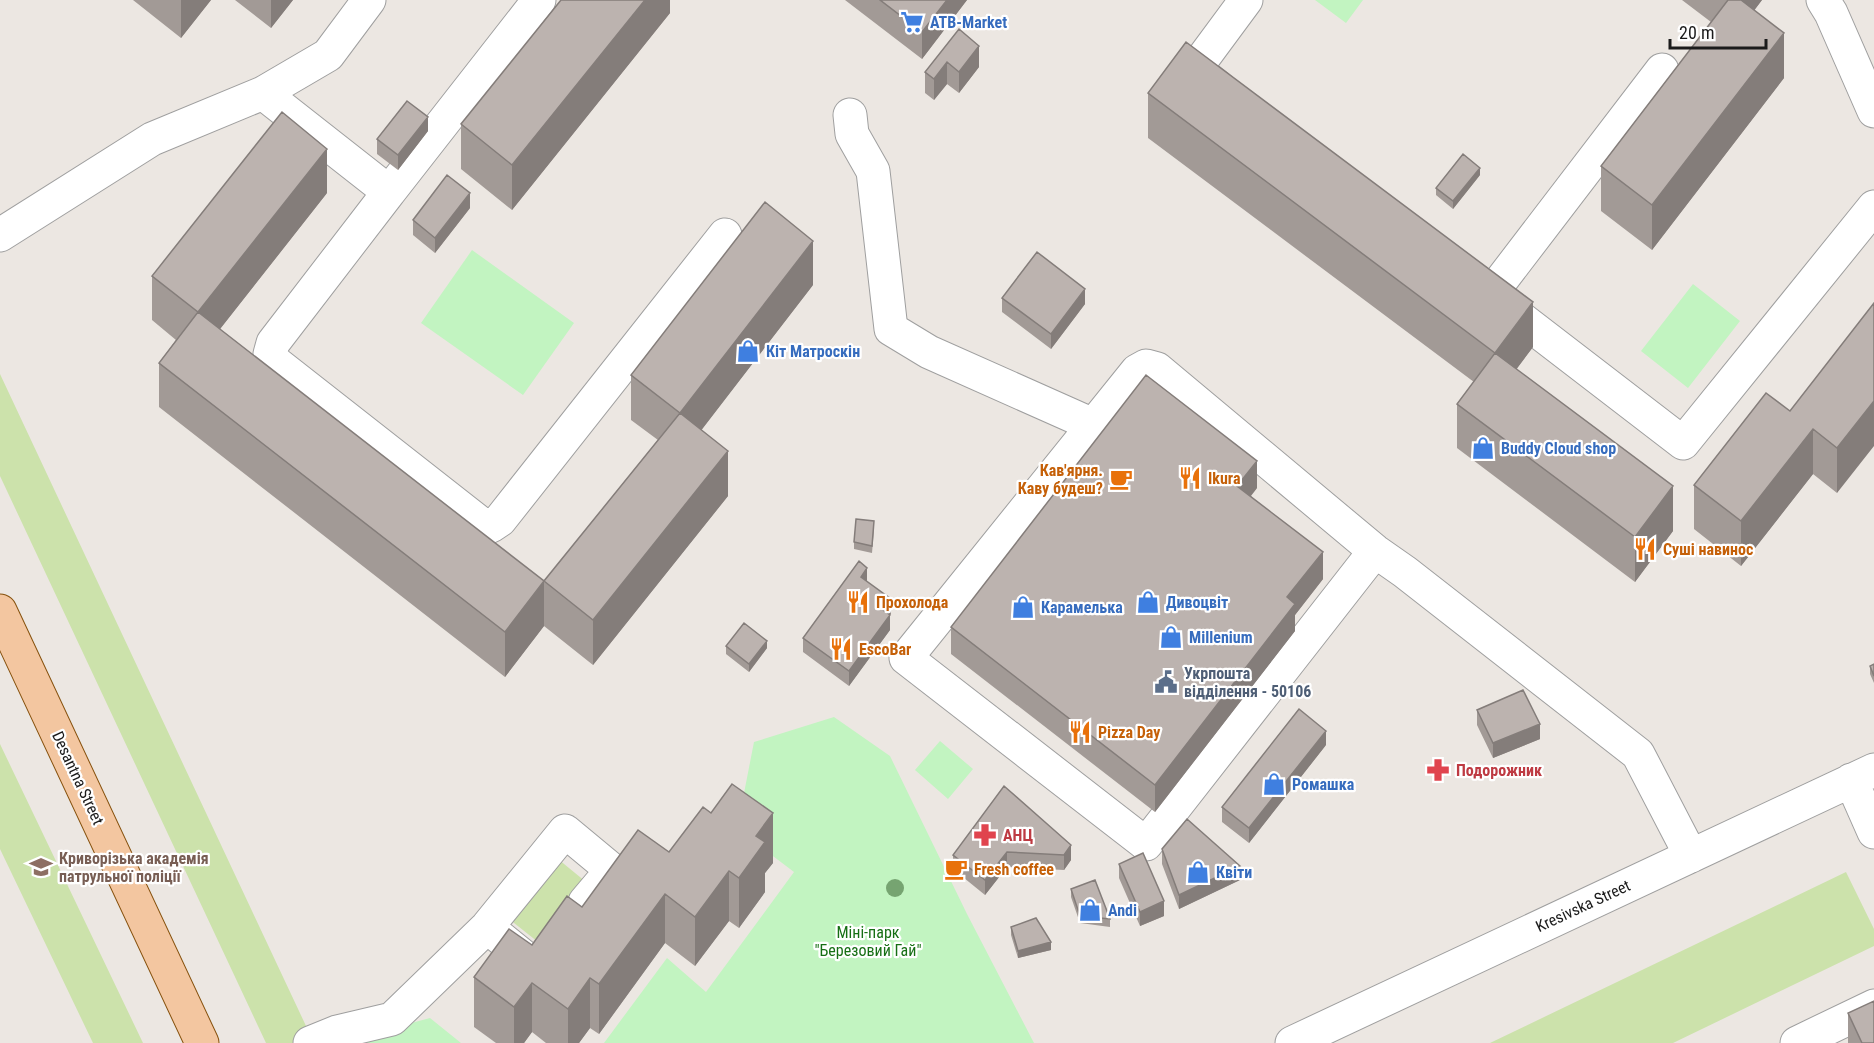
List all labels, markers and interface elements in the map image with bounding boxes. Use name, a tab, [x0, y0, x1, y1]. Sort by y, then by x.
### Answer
supermarket icon: ATB-Market	[899, 9, 925, 35]
scale bar	[1670, 12, 1766, 50]
place label: ATB-Market	[930, 13, 1007, 32]
text: 20 m	[1679, 22, 1714, 43]
shop icon: Кiт Матроскін	[735, 338, 761, 364]
place label: Кiт Матроскін	[766, 342, 860, 361]
shop icon: Buddy Cloud shop	[1470, 435, 1496, 461]
place label: Buddy Cloud shop	[1501, 439, 1616, 458]
place label: Кав'ярня. Каву будеш?	[1018, 461, 1103, 498]
restaurant icon: Ikura	[1177, 465, 1203, 491]
cafe icon: Кав'ярня. Каву будеш?	[1108, 466, 1134, 492]
place label: Ikura	[1208, 469, 1241, 488]
restaurant icon: Суші навинос	[1632, 536, 1658, 562]
place label: Суші навинос	[1663, 540, 1753, 559]
restaurant icon: Прохолода	[845, 589, 871, 615]
shop icon: Дивоцвіт	[1135, 589, 1161, 615]
place label: Прохолода	[876, 593, 949, 612]
place label: Дивоцвіт	[1166, 593, 1228, 612]
shop icon: Карамелька	[1010, 594, 1036, 620]
place label: Карамелька	[1041, 598, 1123, 617]
shop icon: Millenium	[1158, 624, 1184, 650]
place label: Millenium	[1189, 628, 1253, 647]
restaurant icon: EscoBar	[828, 636, 854, 662]
place label: EscoBar	[859, 640, 911, 659]
place label: Укрпошта відділення - 50106	[1184, 664, 1311, 701]
public building icon: Укрпошта відділення - 50106	[1153, 669, 1179, 695]
restaurant icon: Pizza Day	[1067, 719, 1093, 745]
place label: Pizza Day	[1098, 723, 1160, 742]
street label: Desantna Street	[48, 728, 108, 828]
pharmacy icon: Подорожник	[1425, 757, 1451, 783]
place label: Подорожник	[1456, 761, 1542, 780]
shop icon: Ромашка	[1261, 771, 1287, 797]
place label: Ромашка	[1292, 775, 1355, 794]
pharmacy icon: АНЦ	[972, 822, 998, 848]
place label: АНЦ	[1003, 826, 1033, 845]
place label: Криворізька академія патрульної поліції	[59, 849, 209, 886]
school or university icon: Криворізька академія патрульної поліції	[28, 854, 54, 880]
cafe icon: Fresh coffee	[943, 856, 969, 882]
shop icon: Квіти	[1185, 859, 1211, 885]
place label: Fresh coffee	[974, 860, 1054, 879]
place label: Квіти	[1216, 863, 1252, 882]
street label: Kresivska Street	[1533, 876, 1634, 936]
shop icon: Andi	[1077, 897, 1103, 923]
place label: Andi	[1108, 901, 1137, 920]
park label: Міні-парк "Березовий Гай"	[814, 923, 922, 960]

